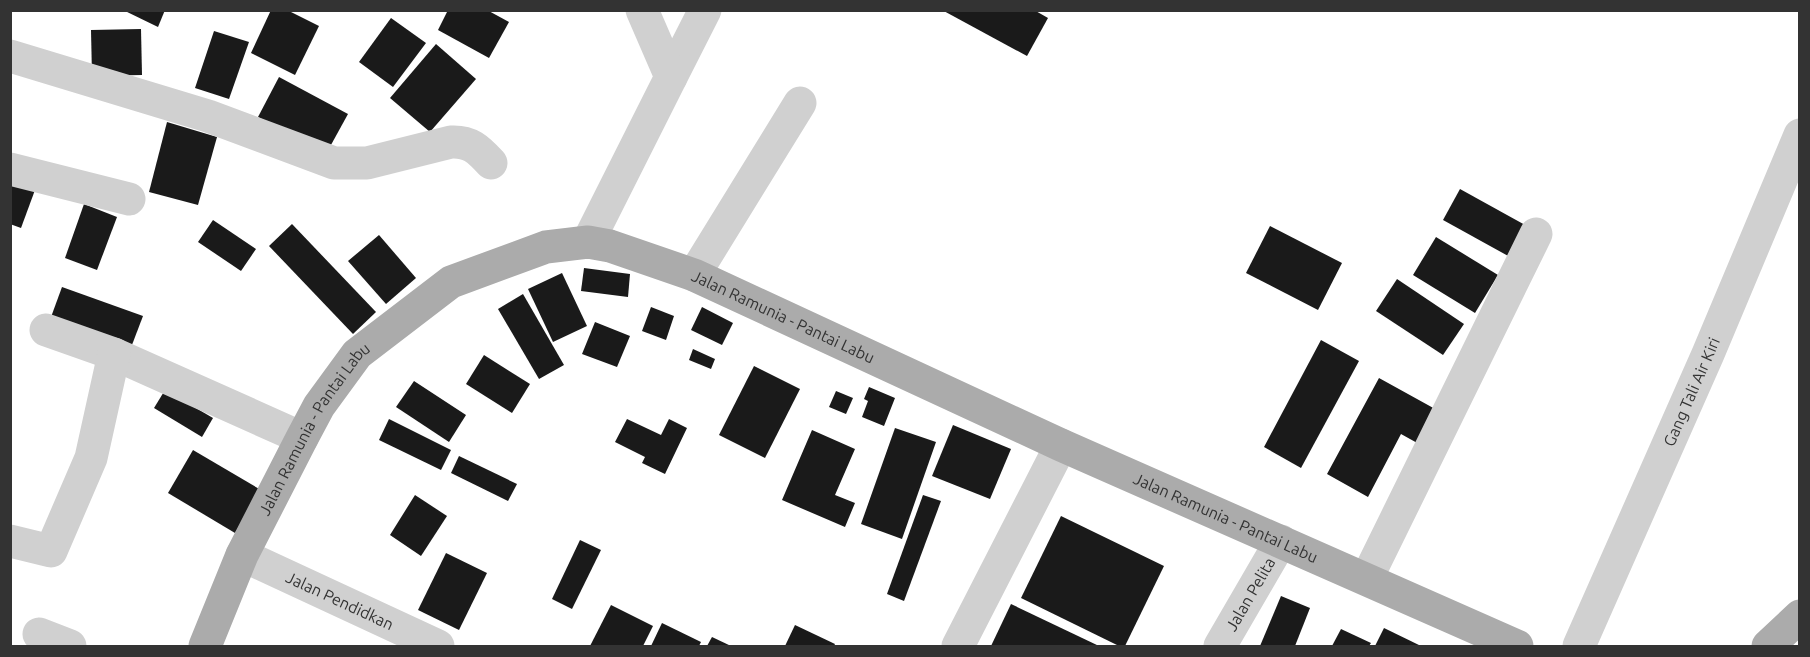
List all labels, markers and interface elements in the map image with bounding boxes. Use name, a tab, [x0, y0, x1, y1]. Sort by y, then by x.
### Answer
street label: Jalan Ramunia - Pantai Labu	[689, 266, 878, 366]
street label: Gang Tali Air Kiri	[1659, 335, 1723, 449]
street label: Jalan Ramunia - Pantai Labu	[255, 339, 373, 518]
street label: Jalan Ramunia - Pantai Labu	[1131, 469, 1321, 566]
street label: Jalan Pelita	[1222, 554, 1279, 634]
street label: Jalan Pendidkan	[283, 568, 397, 633]

